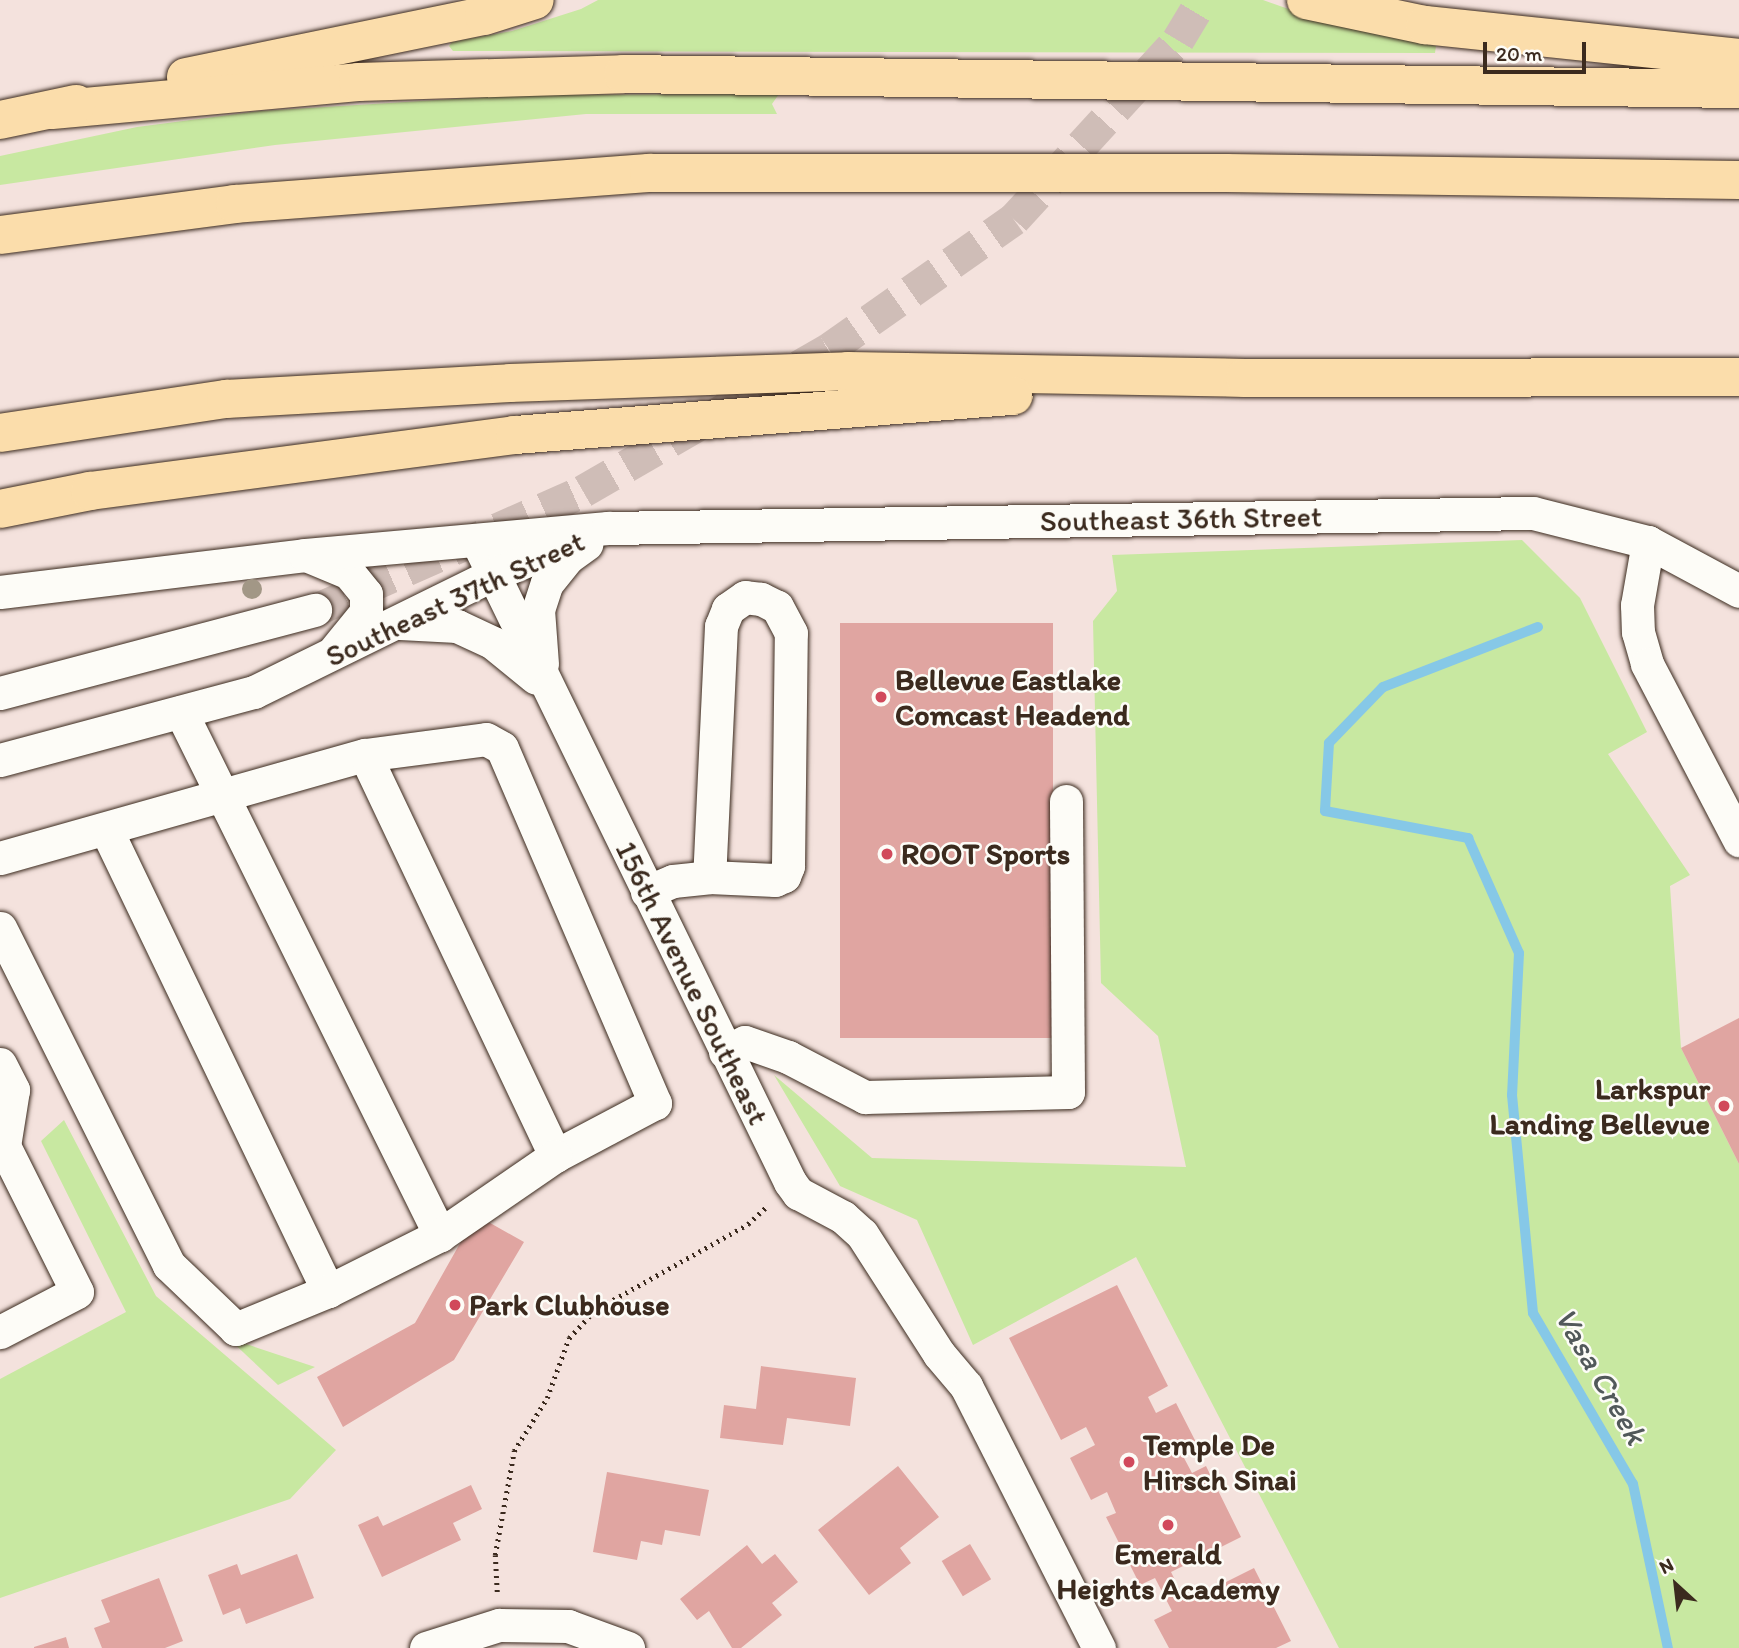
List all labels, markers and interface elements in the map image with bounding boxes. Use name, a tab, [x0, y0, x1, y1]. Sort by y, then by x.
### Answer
scale bar	[1487, 28, 1590, 72]
text: 20 m	[1496, 41, 1542, 66]
street label: Southeast 36th Street	[1040, 499, 1322, 539]
street label: Southeast 37th Street	[320, 523, 590, 675]
place label: Bellevue Eastlake Comcast Headend	[895, 662, 1128, 732]
marker: Bellevue Eastlake Comcast Headend	[873, 689, 889, 705]
street label: 156th Avenue Southeast	[608, 836, 776, 1130]
place label: ROOT Sports	[901, 836, 1070, 872]
marker: ROOT Sports	[879, 846, 895, 862]
place label: Larkspur Landing Bellevue	[1490, 1071, 1710, 1142]
marker: Larkspur Landing Bellevue	[1716, 1098, 1732, 1114]
place label: Park Clubhouse	[469, 1287, 670, 1323]
marker: Park Clubhouse	[447, 1297, 463, 1313]
water label: Vasa Creek	[1547, 1301, 1655, 1451]
place label: Temple De Hirsch Sinai	[1143, 1427, 1298, 1498]
marker: Temple De Hirsch Sinai	[1121, 1454, 1137, 1470]
marker: Emerald Heights Academy	[1160, 1517, 1176, 1533]
place label: Emerald Heights Academy	[1056, 1536, 1280, 1606]
north arrow	[1641, 1550, 1711, 1620]
text: N	[1655, 1553, 1677, 1579]

